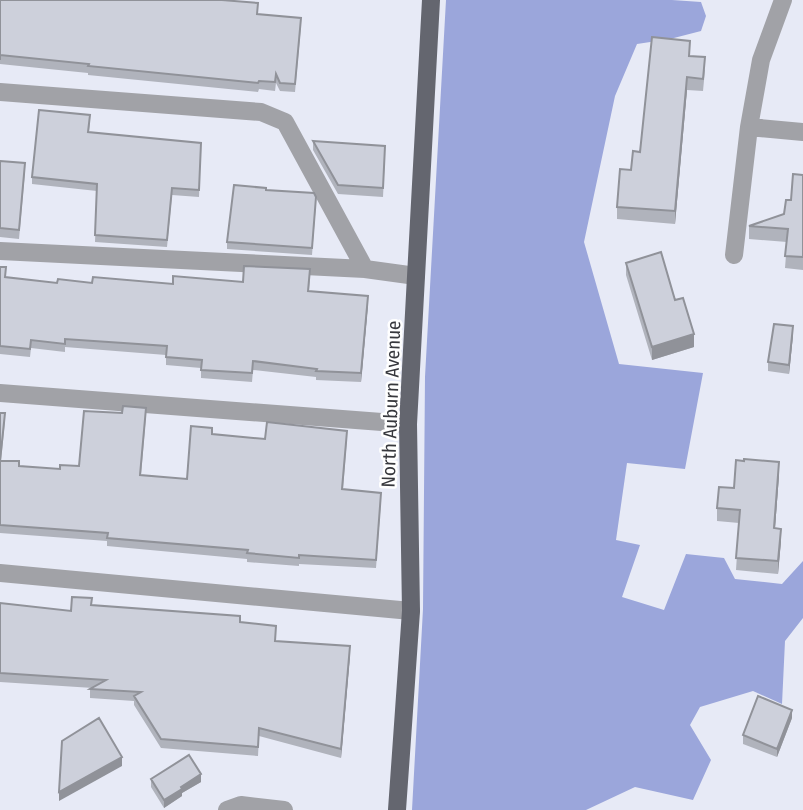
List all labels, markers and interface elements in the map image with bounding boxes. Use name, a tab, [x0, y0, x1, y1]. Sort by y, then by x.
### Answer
street label: North Auburn Avenue	[377, 320, 405, 488]

